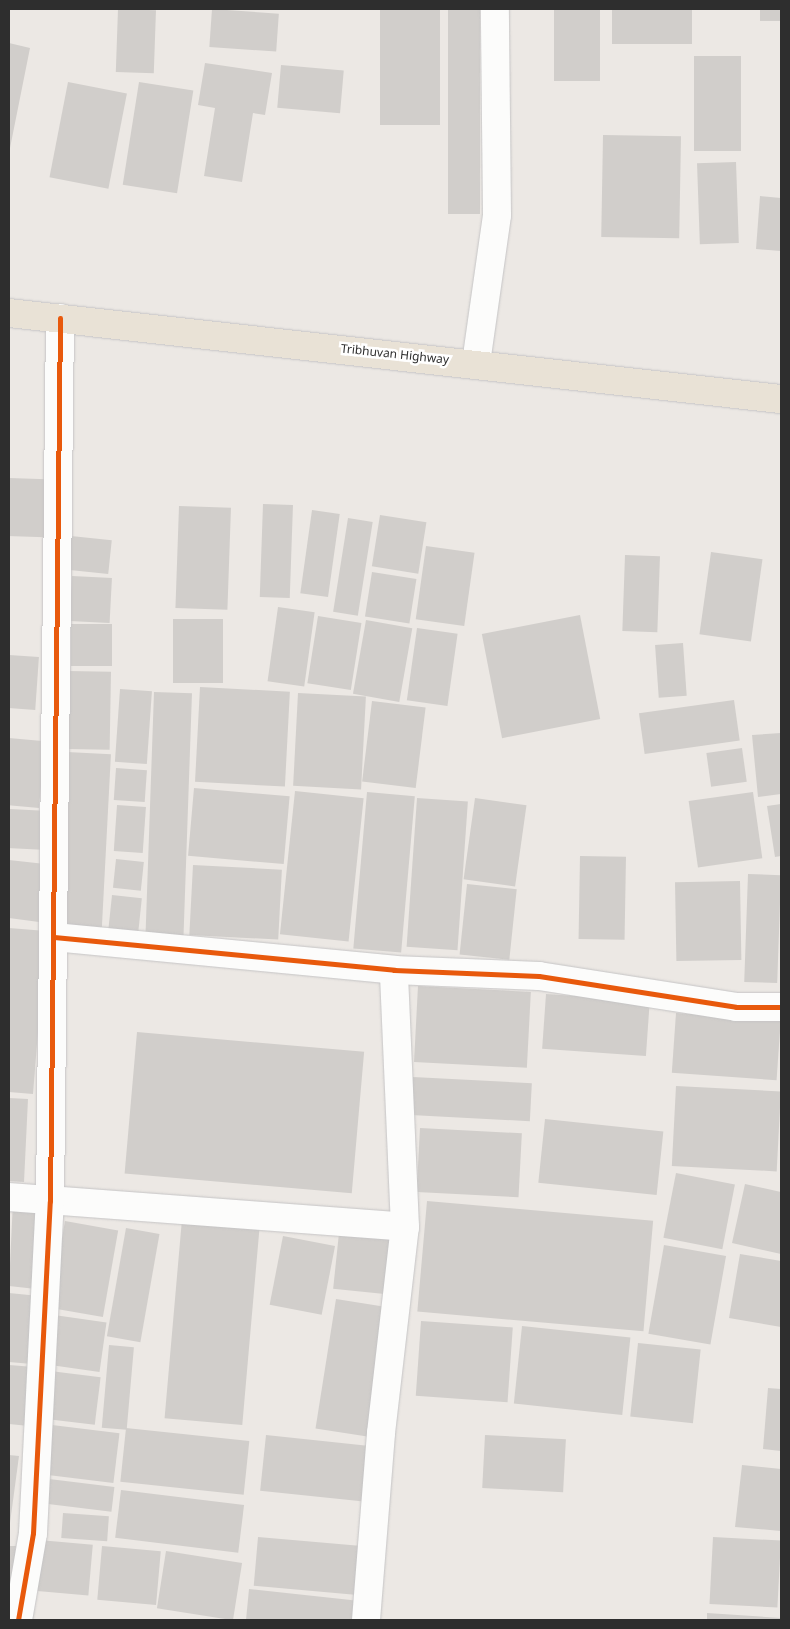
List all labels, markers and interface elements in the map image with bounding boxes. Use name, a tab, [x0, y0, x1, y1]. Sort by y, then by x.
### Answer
street label: Tribhuvan Highway	[340, 341, 450, 367]

